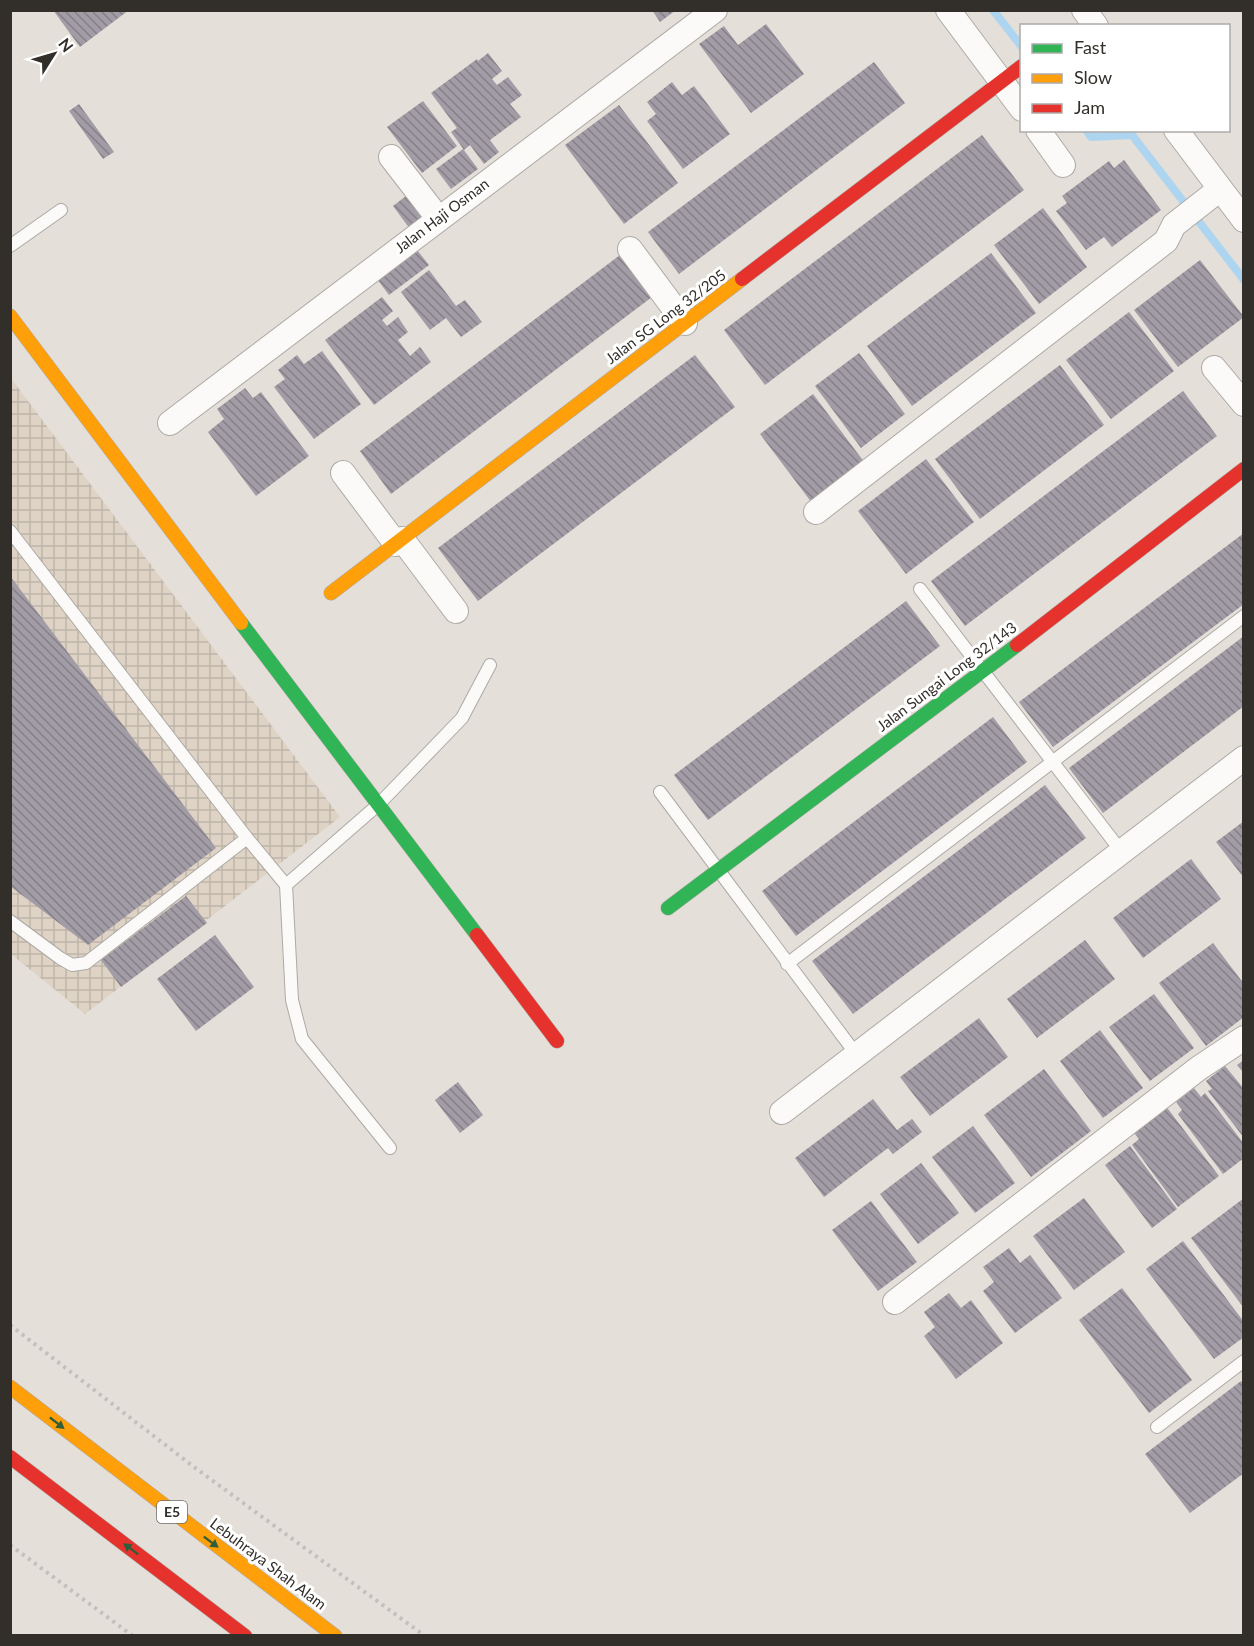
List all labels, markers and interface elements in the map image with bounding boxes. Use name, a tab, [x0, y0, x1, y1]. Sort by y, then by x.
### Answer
north arrow	[24, 24, 84, 84]
legend	[1020, 24, 1230, 132]
text: N	[55, 34, 78, 55]
text: Fast	[1074, 36, 1107, 58]
text: Slow	[1074, 66, 1112, 88]
text: Jam	[1074, 96, 1105, 118]
street label: Jalan Haji Osman	[391, 174, 492, 256]
street label: Jalan SG Long 32/205	[602, 265, 729, 367]
street label: Jalan Sungai Long 32/143	[873, 618, 1020, 735]
one-way arrow	[49, 1417, 64, 1429]
road number: E5	[157, 1501, 187, 1523]
street label: Lebuhraya Shah Alam	[207, 1514, 330, 1613]
one-way arrow	[203, 1536, 219, 1548]
one-way arrow	[124, 1544, 139, 1556]

